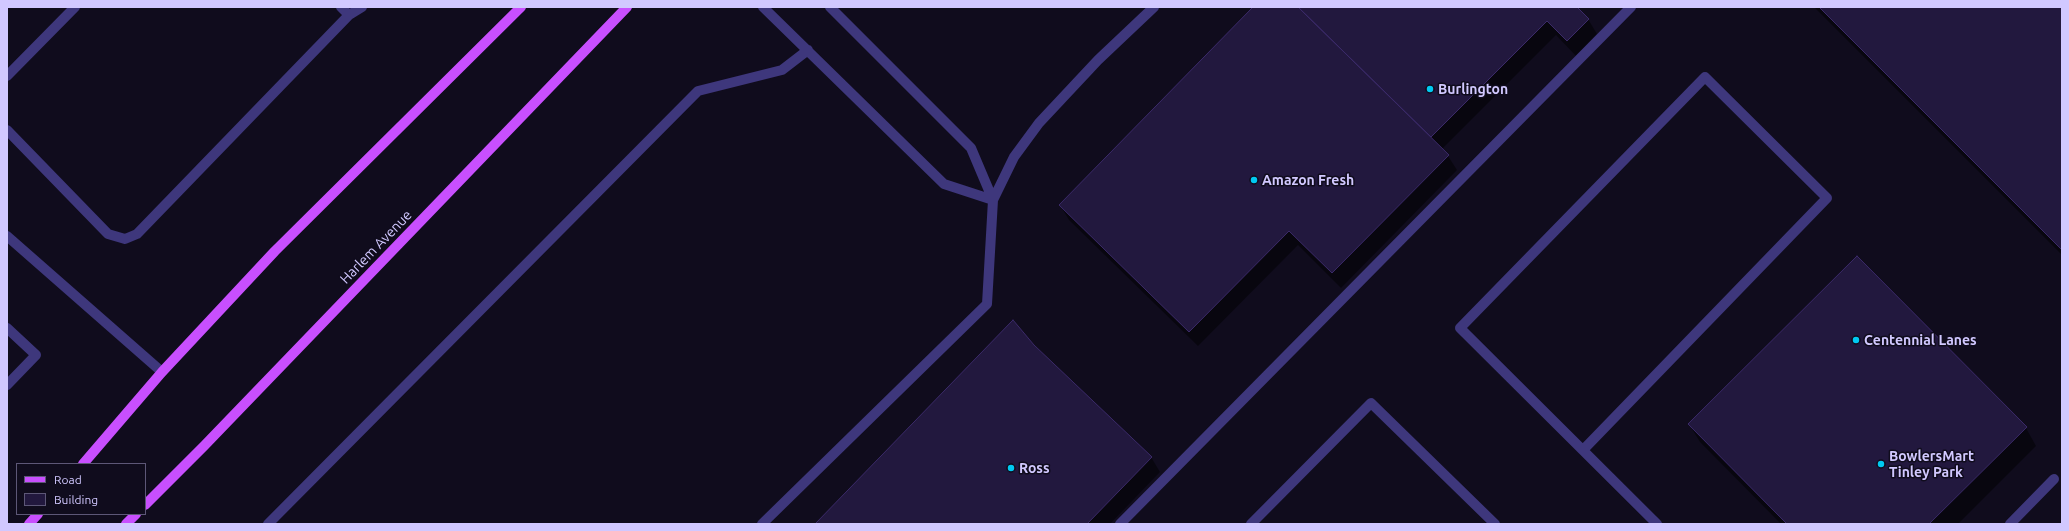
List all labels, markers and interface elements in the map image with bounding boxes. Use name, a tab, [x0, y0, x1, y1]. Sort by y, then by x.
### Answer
place label: Burlington	[1438, 81, 1508, 97]
marker: Burlington	[1425, 84, 1435, 94]
place label: Amazon Fresh	[1262, 172, 1354, 188]
marker: Amazon Fresh	[1249, 175, 1259, 185]
street label: Harlem Avenue	[337, 207, 415, 287]
place label: Centennial Lanes	[1864, 332, 1977, 348]
marker: Centennial Lanes	[1851, 335, 1861, 345]
place label: BowlersMart Tinley Park	[1889, 448, 1974, 480]
marker: BowlersMart Tinley Park	[1876, 459, 1886, 469]
place label: Ross	[1019, 460, 1050, 476]
legend	[16, 463, 146, 515]
marker: Ross	[1006, 463, 1016, 473]
text: Road	[54, 473, 82, 486]
text: Building	[54, 493, 98, 506]

